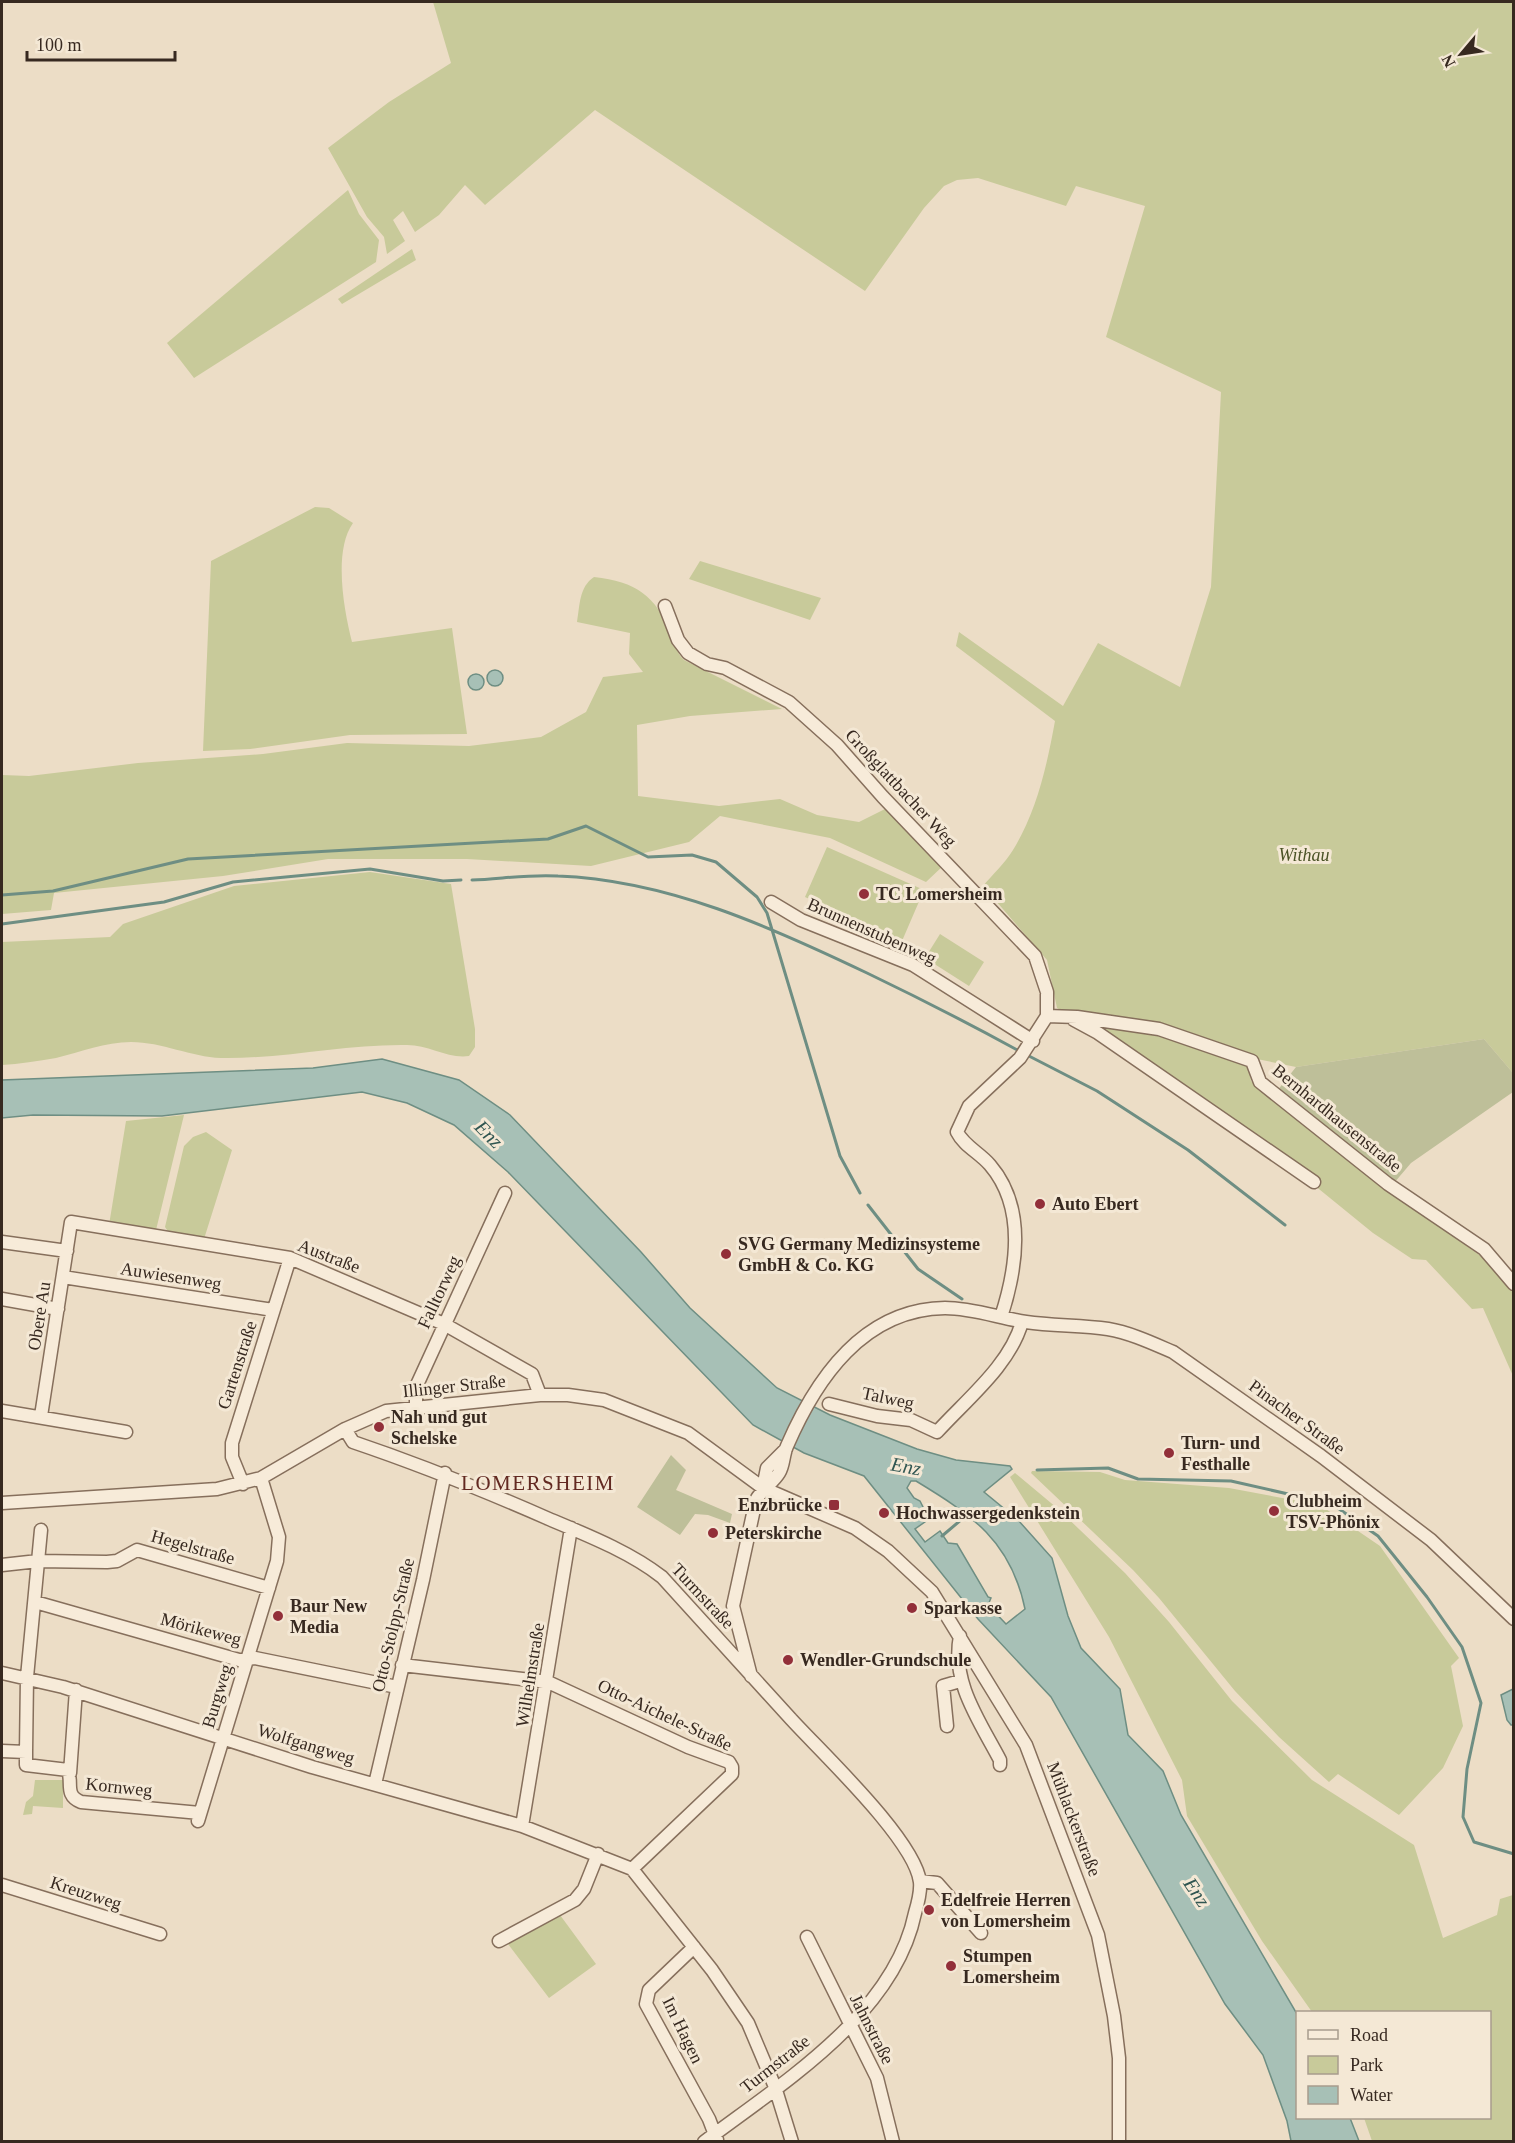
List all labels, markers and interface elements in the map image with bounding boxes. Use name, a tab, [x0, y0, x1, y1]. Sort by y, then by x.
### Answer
scale bar	[27, 24, 176, 62]
north arrow	[1431, 24, 1491, 84]
text: 100 m	[36, 35, 82, 55]
text: N	[1438, 51, 1459, 70]
street label: Großglattbacher Weg	[841, 725, 961, 851]
park label: Withau	[1278, 845, 1330, 865]
place label: TC Lomersheim	[876, 884, 1002, 904]
marker: TC Lomersheim	[857, 887, 871, 901]
street label: Brunnenstubenweg	[804, 894, 940, 968]
street label: Bernhardhausenstraße	[1269, 1060, 1405, 1176]
water label: Enz	[470, 1115, 508, 1153]
place label: Auto Ebert	[1052, 1194, 1139, 1214]
marker: Auto Ebert	[1033, 1197, 1047, 1211]
place label: SVG Germany Medizinsysteme GmbH & Co. KG	[738, 1234, 980, 1275]
street label: Austraße	[295, 1235, 363, 1277]
marker: SVG Germany Medizinsysteme GmbH & Co. KG	[719, 1247, 733, 1261]
street label: Falltorweg	[413, 1252, 465, 1332]
street label: Auwiesenweg	[119, 1258, 223, 1294]
street label: Obere Au	[24, 1280, 54, 1352]
street label: Gartenstraße	[213, 1318, 261, 1412]
street label: Illinger Straße	[402, 1371, 507, 1401]
street label: Pinacher Straße	[1245, 1376, 1349, 1458]
street label: Talweg	[860, 1383, 916, 1413]
place label: Nah und gut Schelske	[391, 1407, 487, 1448]
marker: Nah und gut Schelske	[372, 1420, 386, 1434]
place label: Turn- und Festhalle	[1181, 1433, 1260, 1474]
marker: Turn- und Festhalle	[1162, 1446, 1176, 1460]
water label: Enz	[888, 1452, 923, 1479]
district label: LOMERSHEIM	[461, 1471, 615, 1495]
place label: Clubheim TSV-Phönix	[1286, 1491, 1380, 1532]
place label: Enzbrücke	[738, 1495, 822, 1515]
marker: Enzbrücke	[827, 1498, 841, 1512]
place label: Hochwassergedenkstein	[896, 1503, 1080, 1523]
marker: Clubheim TSV-Phönix	[1267, 1504, 1281, 1518]
marker: Hochwassergedenkstein	[877, 1506, 891, 1520]
place label: Peterskirche	[725, 1523, 822, 1543]
street label: Hegelstraße	[149, 1526, 237, 1568]
marker: Peterskirche	[706, 1526, 720, 1540]
street label: Otto-Stolpp-Straße	[368, 1556, 418, 1694]
street label: Turmstraße	[668, 1559, 738, 1633]
place label: Baur New Media	[290, 1596, 367, 1637]
place label: Sparkasse	[924, 1598, 1002, 1618]
marker: Sparkasse	[905, 1601, 919, 1615]
street label: Mörikeweg	[158, 1609, 244, 1649]
marker: Baur New Media	[271, 1609, 285, 1623]
street label: Wilhelmstraße	[512, 1621, 548, 1729]
place label: Wendler-Grundschule	[800, 1650, 971, 1670]
marker: Wendler-Grundschule	[781, 1653, 795, 1667]
street label: Burgweg	[198, 1662, 236, 1730]
street label: Otto-Aichele-Straße	[595, 1675, 735, 1755]
street label: Wolfgangweg	[255, 1720, 357, 1768]
street label: Mühlackerstraße	[1043, 1759, 1105, 1879]
street label: Kornweg	[85, 1774, 153, 1800]
street label: Kreuzweg	[48, 1872, 124, 1914]
water label: Enz	[1179, 1873, 1215, 1911]
place label: Edelfreie Herren von Lomersheim	[941, 1890, 1071, 1931]
marker: Edelfreie Herren von Lomersheim	[922, 1903, 936, 1917]
place label: Stumpen Lomersheim	[963, 1946, 1060, 1987]
marker: Stumpen Lomersheim	[944, 1959, 958, 1973]
street label: Jahnstraße	[846, 1991, 898, 2067]
street label: Im Hagen	[658, 1993, 708, 2067]
legend	[1296, 2011, 1491, 2119]
text: Road	[1350, 2025, 1388, 2045]
street label: Turmstraße	[736, 2031, 814, 2097]
text: Park	[1350, 2055, 1383, 2075]
text: Water	[1350, 2085, 1393, 2105]

